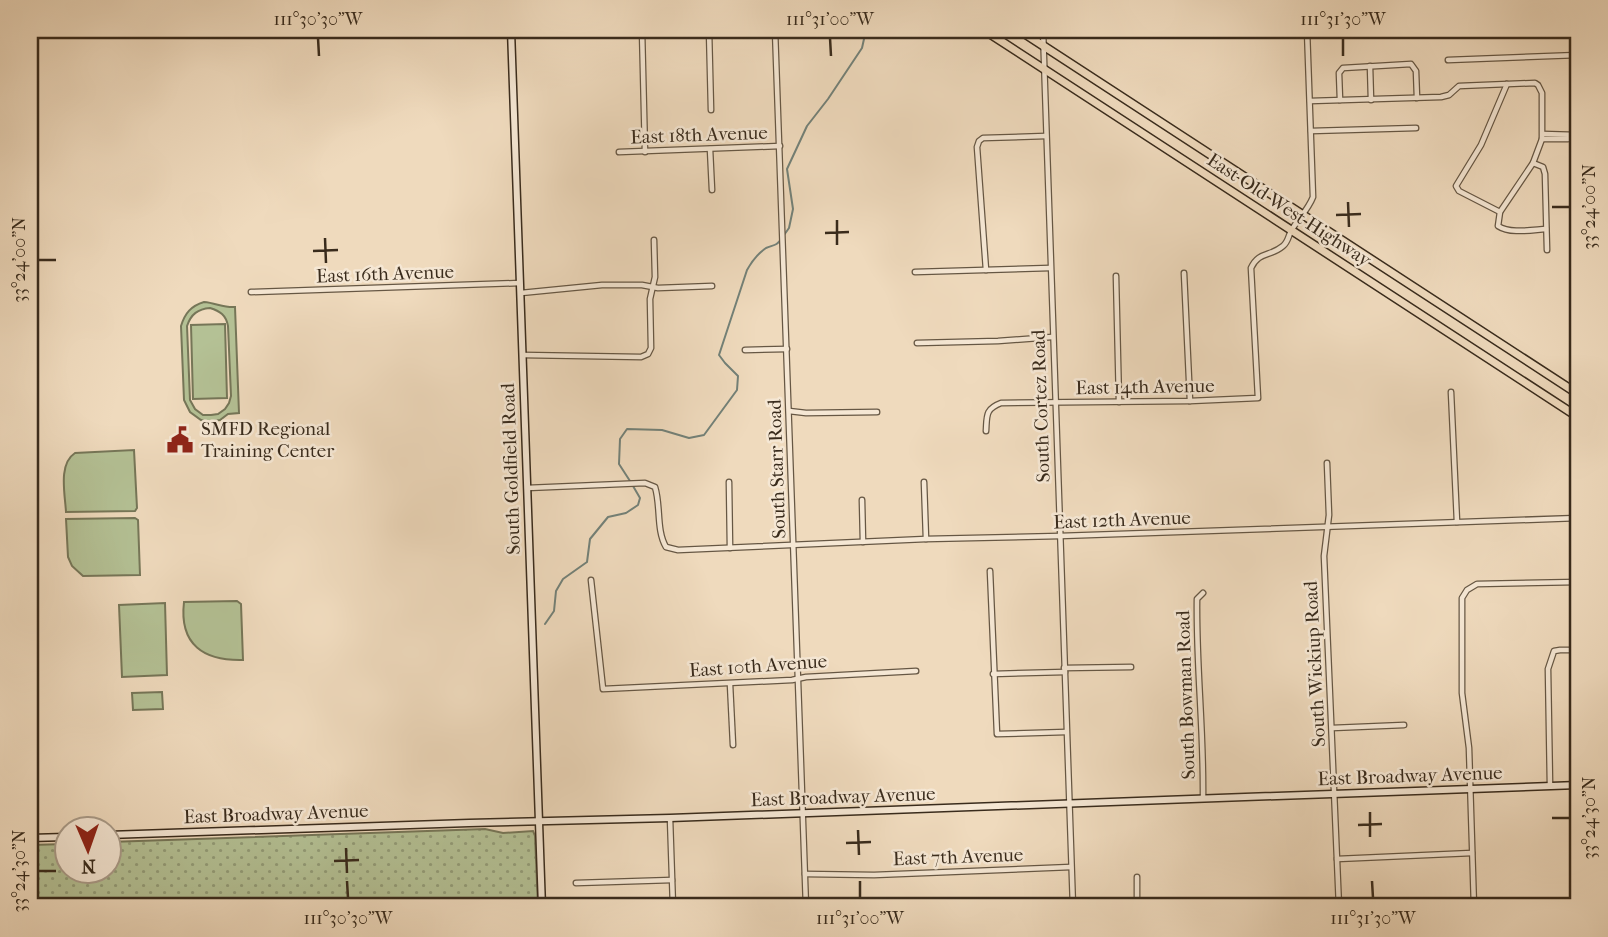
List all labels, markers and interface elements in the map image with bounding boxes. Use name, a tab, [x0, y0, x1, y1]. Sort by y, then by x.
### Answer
text: 111°30'30"W	[274, 9, 364, 30]
text: 111°31'00"W	[786, 9, 875, 30]
text: 111°31'30"W	[1300, 9, 1387, 30]
street label: East 18th Avenue	[630, 122, 768, 148]
street label: East Old West Highway	[1203, 149, 1376, 272]
text: 33°24'00"N	[1579, 164, 1600, 250]
text: 33°24'00"N	[9, 217, 30, 303]
street label: East 16th Avenue	[316, 261, 454, 287]
street label: South Cortez Road	[1027, 329, 1055, 483]
street label: East 14th Avenue	[1075, 375, 1215, 399]
street label: South Goldfield Road	[497, 382, 525, 555]
street label: South Starr Road	[764, 398, 790, 539]
place label: SMFD Regional Training Center	[201, 418, 335, 462]
public building icon: SMFD Regional Training Center	[165, 425, 195, 455]
street label: East 12th Avenue	[1053, 507, 1191, 533]
street label: South Wickiup Road	[1300, 580, 1330, 748]
street label: South Bowman Road	[1172, 609, 1200, 780]
street label: East 10th Avenue	[688, 650, 828, 682]
street label: East Broadway Avenue	[1317, 762, 1503, 790]
text: 33°24'30"N	[1579, 776, 1600, 860]
street label: East Broadway Avenue	[750, 783, 936, 811]
street label: East Broadway Avenue	[183, 800, 369, 828]
north arrow	[52, 814, 122, 884]
text: 33°24'30"N	[9, 829, 30, 913]
street label: East 7th Avenue	[893, 844, 1023, 870]
text: N	[80, 855, 96, 877]
text: 111°30'30"W	[304, 908, 394, 929]
text: 111°31'00"W	[816, 908, 905, 929]
text: 111°31'30"W	[1330, 908, 1417, 929]

